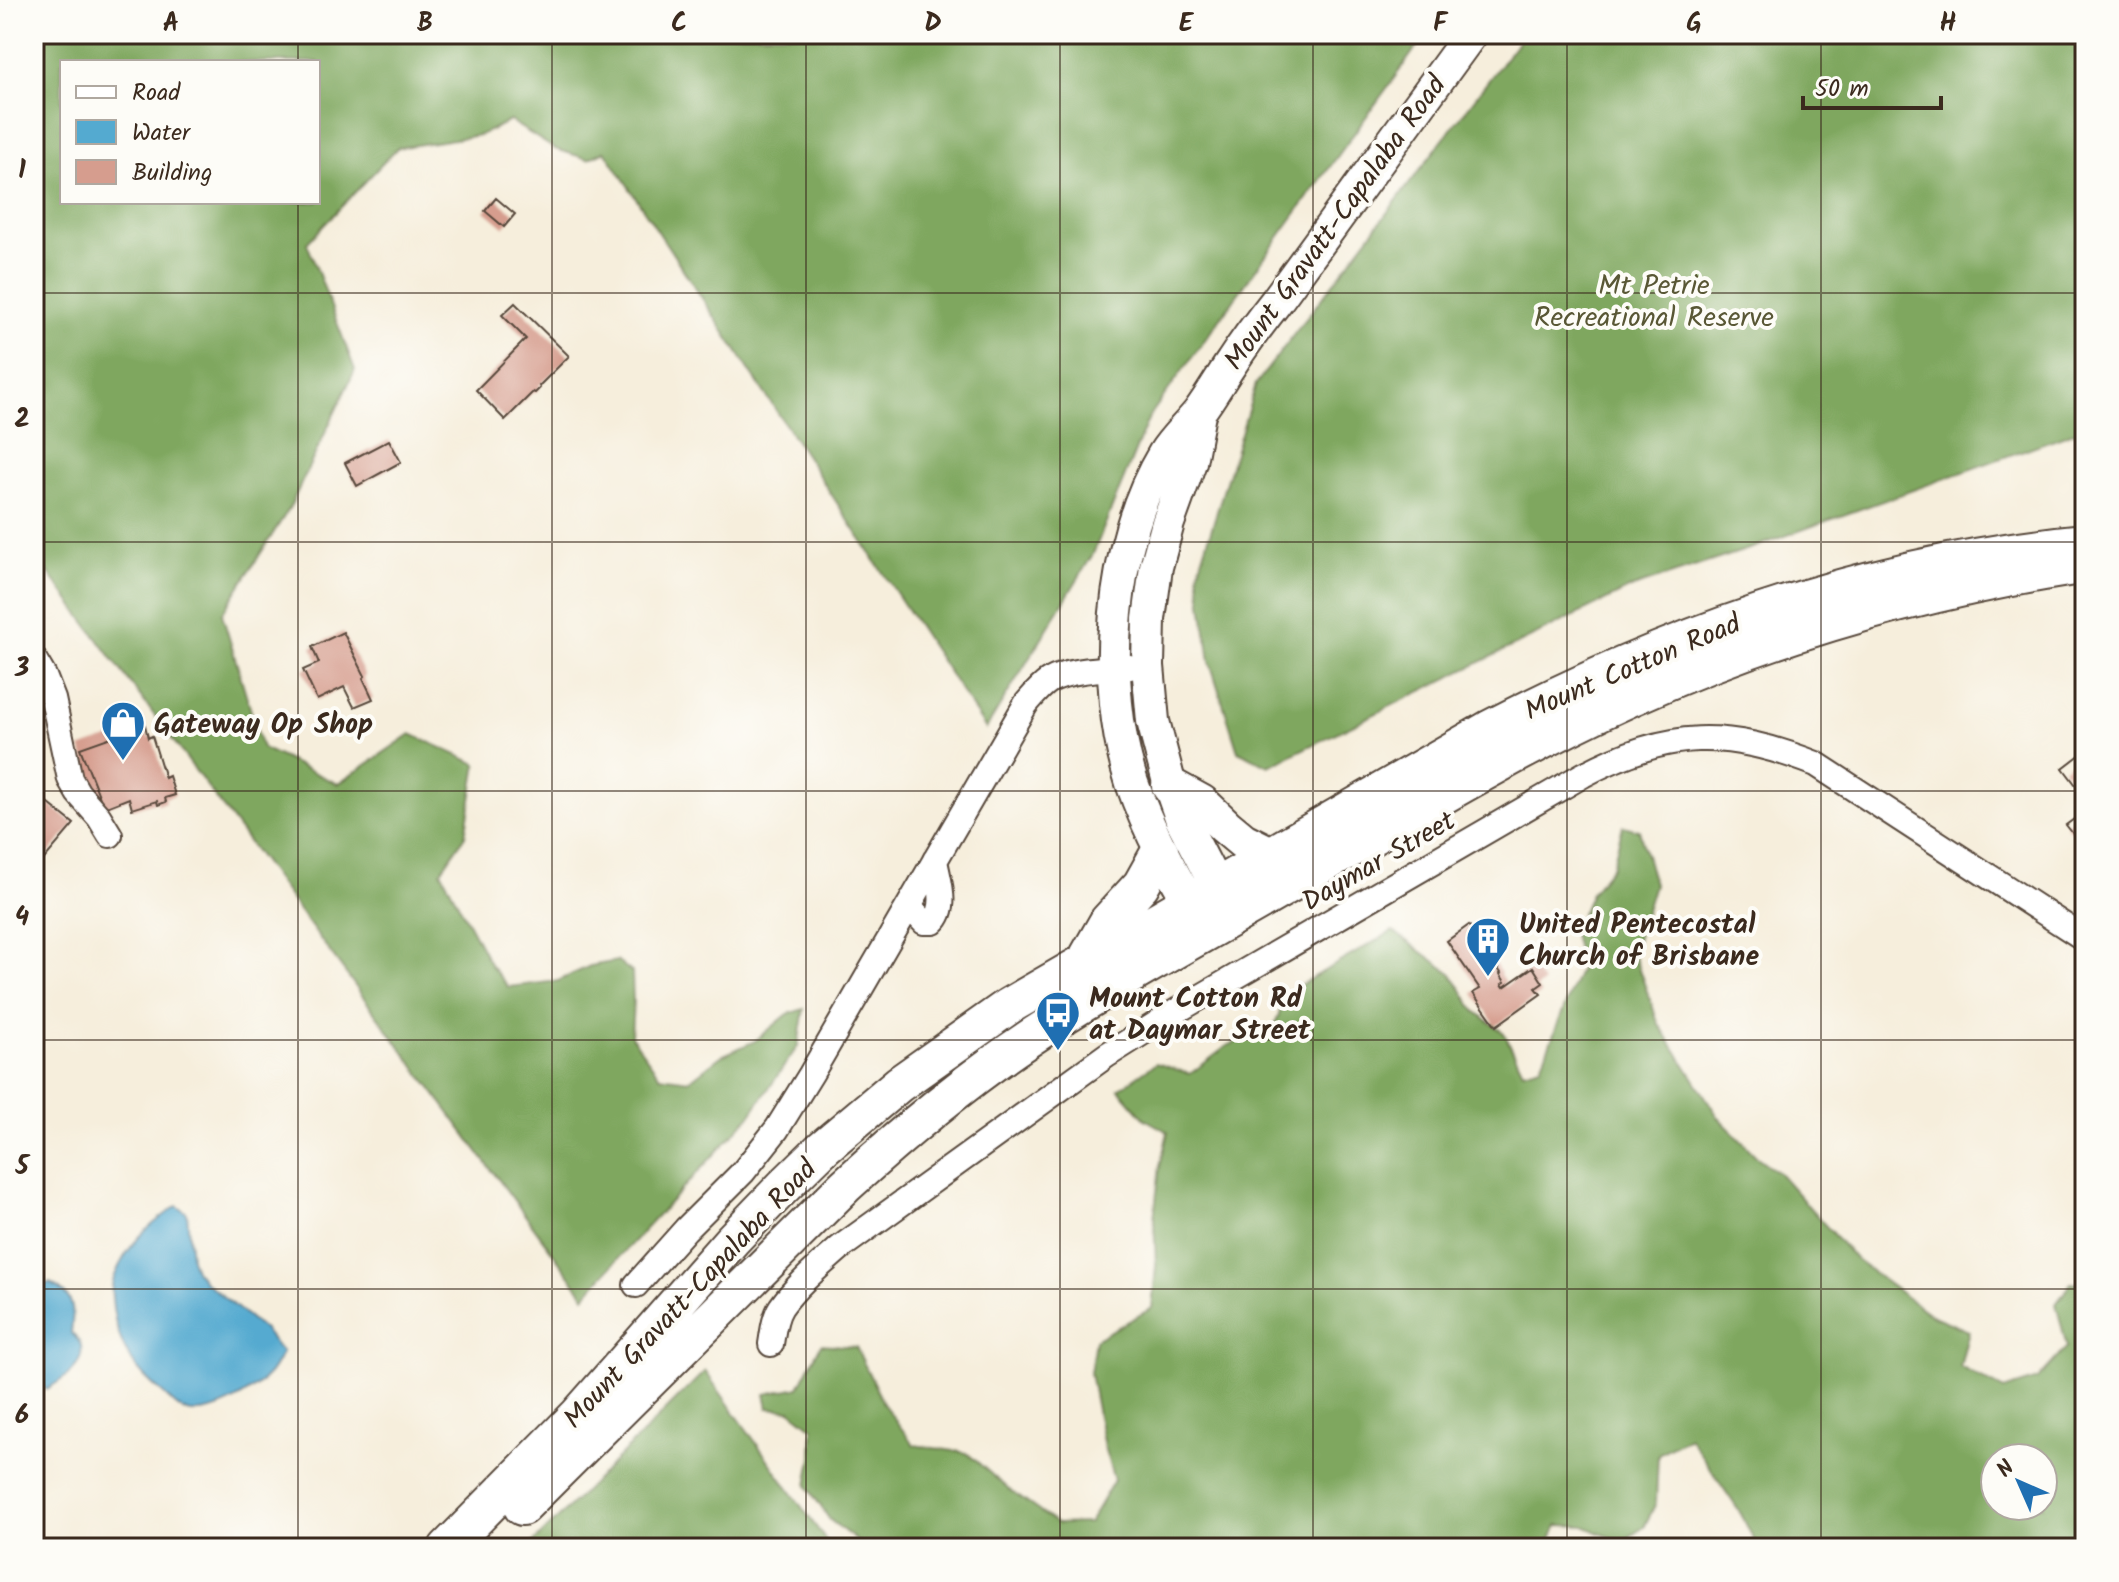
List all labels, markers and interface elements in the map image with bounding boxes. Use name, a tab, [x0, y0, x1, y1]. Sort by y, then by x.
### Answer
text: A	[163, 3, 179, 45]
text: B	[417, 3, 433, 45]
text: C	[671, 3, 687, 45]
text: D	[924, 3, 942, 45]
text: E	[1179, 3, 1195, 45]
text: F	[1433, 3, 1449, 45]
text: G	[1686, 3, 1702, 45]
text: H	[1940, 3, 1957, 45]
legend	[60, 60, 320, 204]
scale bar	[1803, 60, 1941, 110]
street label: Mount Gravatt-Capalaba Road	[1213, 65, 1459, 381]
text: 50 m	[1815, 70, 1869, 109]
text: Road	[132, 74, 181, 113]
text: Water	[132, 114, 192, 153]
text: 1	[18, 150, 26, 192]
text: Building	[132, 154, 212, 193]
park label: Mt Petrie Recreational Reserve	[1534, 264, 1774, 341]
text: 2	[14, 399, 30, 441]
street label: Mount Cotton Road	[1518, 602, 1749, 734]
text: 3	[14, 648, 29, 690]
shop icon: Gateway Op Shop	[99, 699, 147, 762]
place label: Gateway Op Shop	[154, 703, 373, 748]
street label: Daymar Street	[1294, 799, 1466, 924]
text: 4	[15, 897, 29, 939]
place label: United Pentecostal Church of Brisbane	[1519, 903, 1759, 980]
building icon: United Pentecostal Church of Brisbane	[1464, 915, 1512, 978]
place label: Mount Cotton Rd at Daymar Street	[1089, 977, 1311, 1054]
bus stop icon: Mount Cotton Rd at Daymar Street	[1034, 989, 1082, 1052]
text: 5	[14, 1146, 30, 1188]
street label: Mount Gravatt-Capalaba Road	[553, 1148, 829, 1440]
text: 6	[15, 1395, 29, 1437]
north arrow	[1979, 1442, 2059, 1522]
text: N	[1989, 1452, 2024, 1487]

